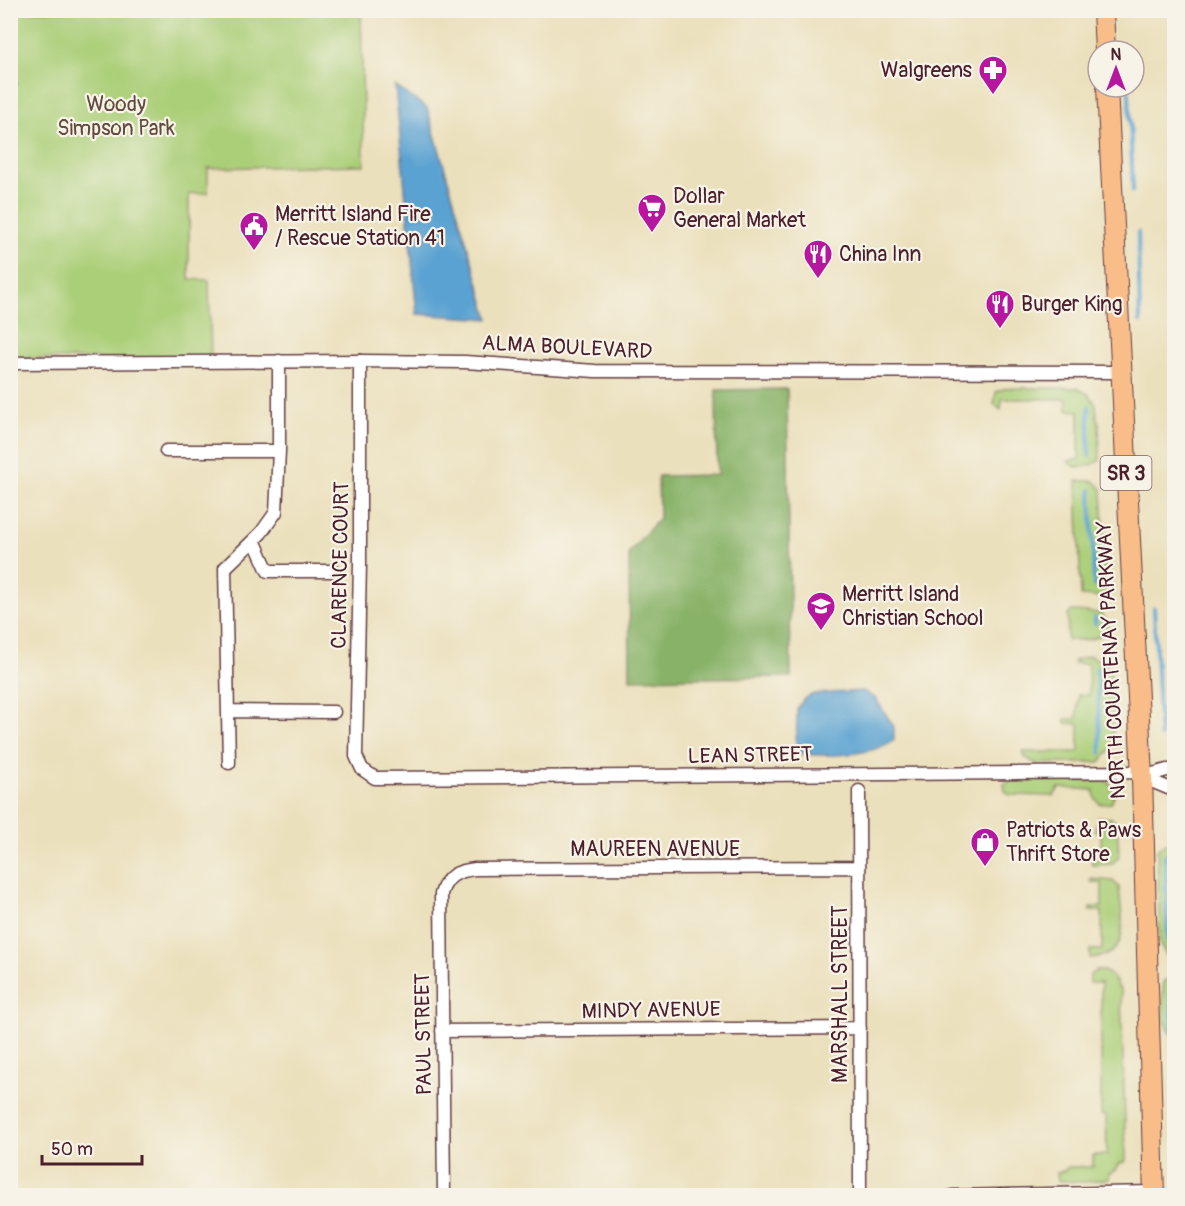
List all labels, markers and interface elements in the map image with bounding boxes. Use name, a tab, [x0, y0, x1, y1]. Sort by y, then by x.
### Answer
north arrow	[1086, 39, 1146, 99]
text: N	[1111, 45, 1122, 65]
pharmacy icon: Walgreens	[977, 54, 1009, 96]
place label: Walgreens	[881, 57, 973, 84]
park label: Woody Simpson Park	[57, 91, 175, 142]
place label: Dollar General Market	[673, 183, 806, 234]
supermarket icon: Dollar General Market	[636, 192, 668, 234]
place label: Merritt Island Fire / Rescue Station 41	[275, 201, 445, 252]
public building icon: Merritt Island Fire / Rescue Station 41	[238, 210, 270, 252]
restaurant icon: China Inn	[802, 238, 834, 280]
place label: China Inn	[839, 241, 921, 268]
restaurant icon: Burger King	[984, 288, 1016, 330]
place label: Burger King	[1021, 291, 1123, 318]
street label: ALMA BOULEVARD	[481, 330, 653, 365]
road number: SR 3	[1100, 456, 1152, 490]
street label: CLARENCE COURT	[326, 481, 355, 649]
street label: NORTH COURTENAY PARKWAY	[1091, 520, 1132, 800]
place label: Merritt Island Christian School	[842, 581, 984, 632]
school or university icon: Merritt Island Christian School	[805, 590, 837, 632]
street label: LEAN STREET	[687, 741, 813, 770]
place label: Patriots & Paws Thrift Store	[1006, 817, 1142, 868]
shop icon: Patriots & Paws Thrift Store	[969, 826, 1001, 868]
street label: MAUREEN AVENUE	[570, 836, 740, 863]
street label: MARSHALL STREET	[827, 905, 854, 1083]
street label: PAUL STREET	[409, 972, 438, 1096]
street label: MINDY AVENUE	[581, 996, 721, 1025]
scale bar	[42, 1128, 142, 1166]
text: 50 m	[51, 1138, 93, 1161]

